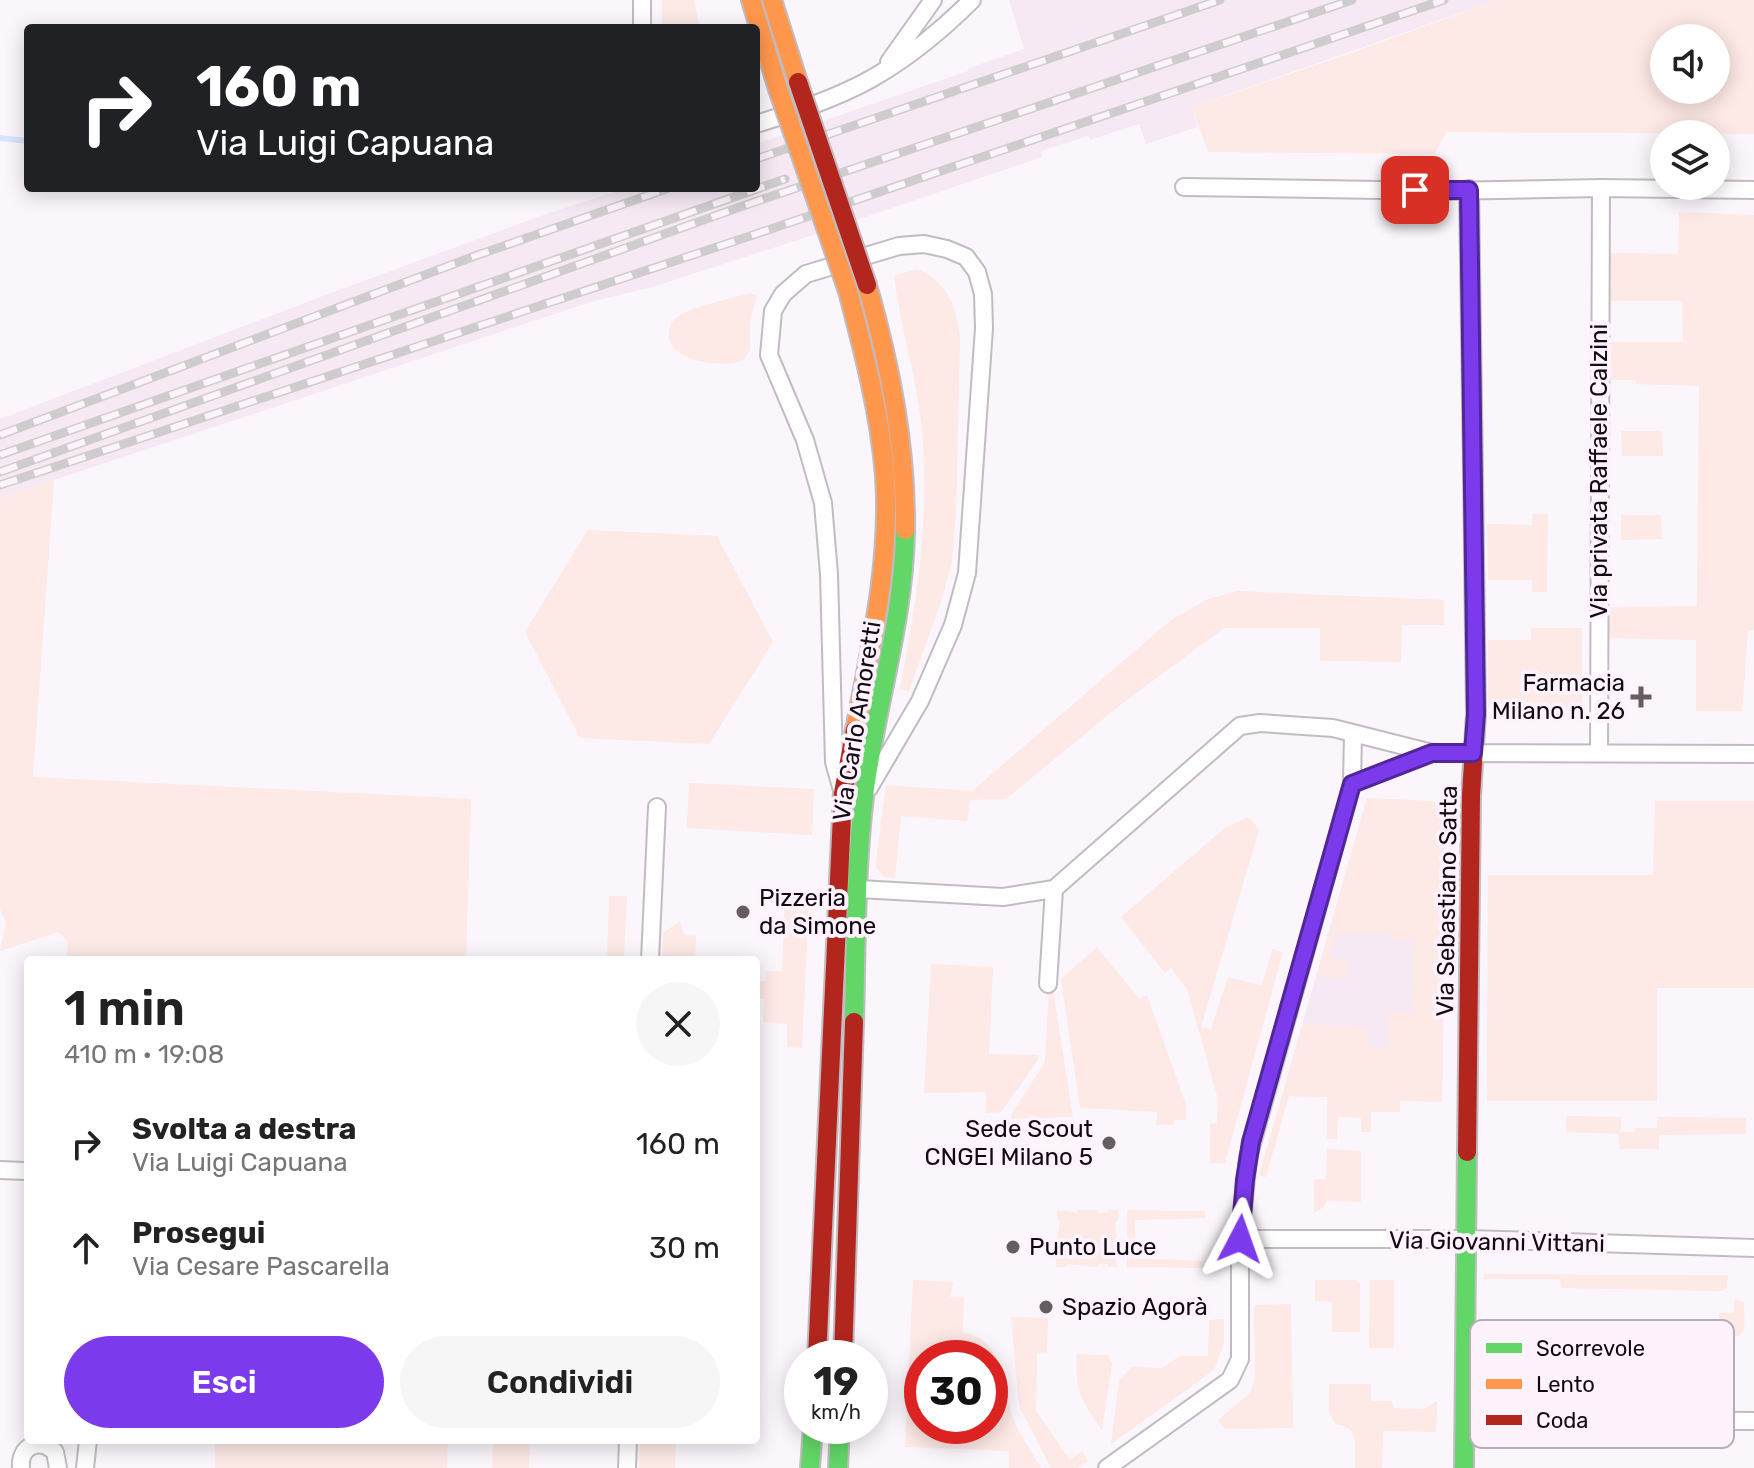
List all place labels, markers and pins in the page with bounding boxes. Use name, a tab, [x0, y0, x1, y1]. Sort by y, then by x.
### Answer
pin	[1381, 156, 1449, 224]
place label: Farmacia Milano n. 26	[1492, 669, 1625, 725]
marker: Farmacia Milano n. 26	[1632, 688, 1650, 706]
place label: Pizzeria da Simone	[759, 884, 876, 940]
marker: Pizzeria da Simone	[734, 903, 752, 921]
place label: Sede Scout CNGEI Milano 5	[925, 1115, 1093, 1171]
marker: Sede Scout CNGEI Milano 5	[1100, 1134, 1118, 1152]
place label: Punto Luce	[1029, 1233, 1157, 1261]
marker: Punto Luce	[1004, 1238, 1022, 1256]
place label: Spazio Agorà	[1062, 1293, 1208, 1321]
marker: Spazio Agorà	[1037, 1298, 1055, 1316]

